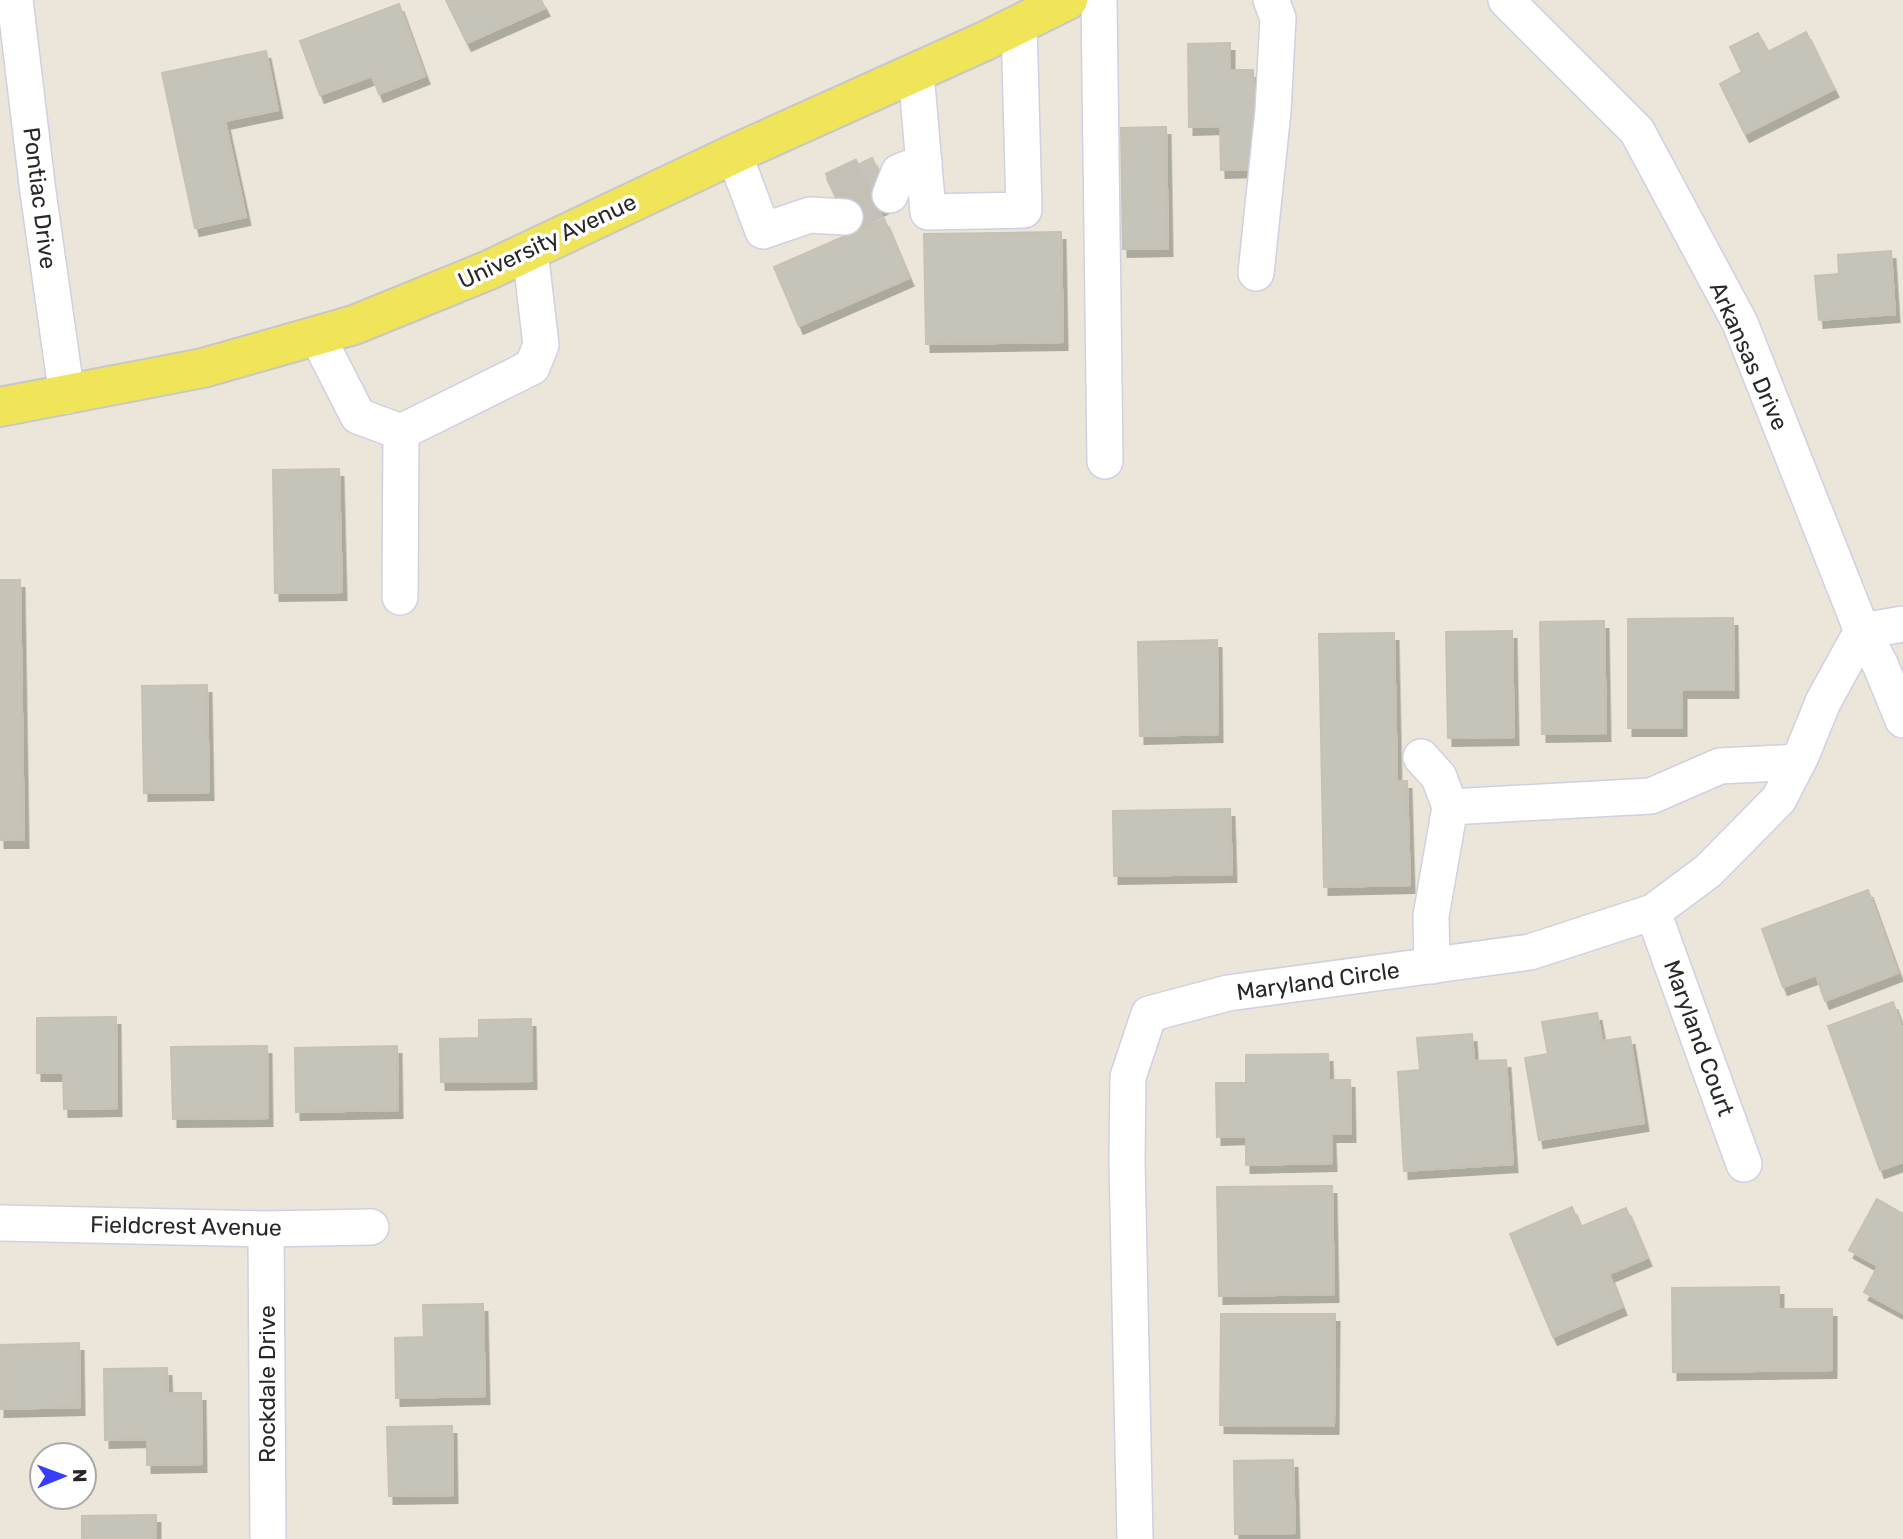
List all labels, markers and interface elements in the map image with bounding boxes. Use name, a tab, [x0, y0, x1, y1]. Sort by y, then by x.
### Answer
street label: Pontiac Drive	[17, 126, 63, 270]
street label: University Avenue	[453, 187, 641, 295]
street label: Arkansas Drive	[1704, 277, 1794, 435]
street label: Maryland Circle	[1235, 956, 1401, 1006]
street label: Maryland Court	[1658, 956, 1740, 1120]
street label: Fieldcrest Avenue	[90, 1210, 282, 1242]
street label: Rockdale Drive	[253, 1305, 281, 1463]
north arrow	[28, 1441, 98, 1511]
text: N	[68, 1469, 91, 1483]

